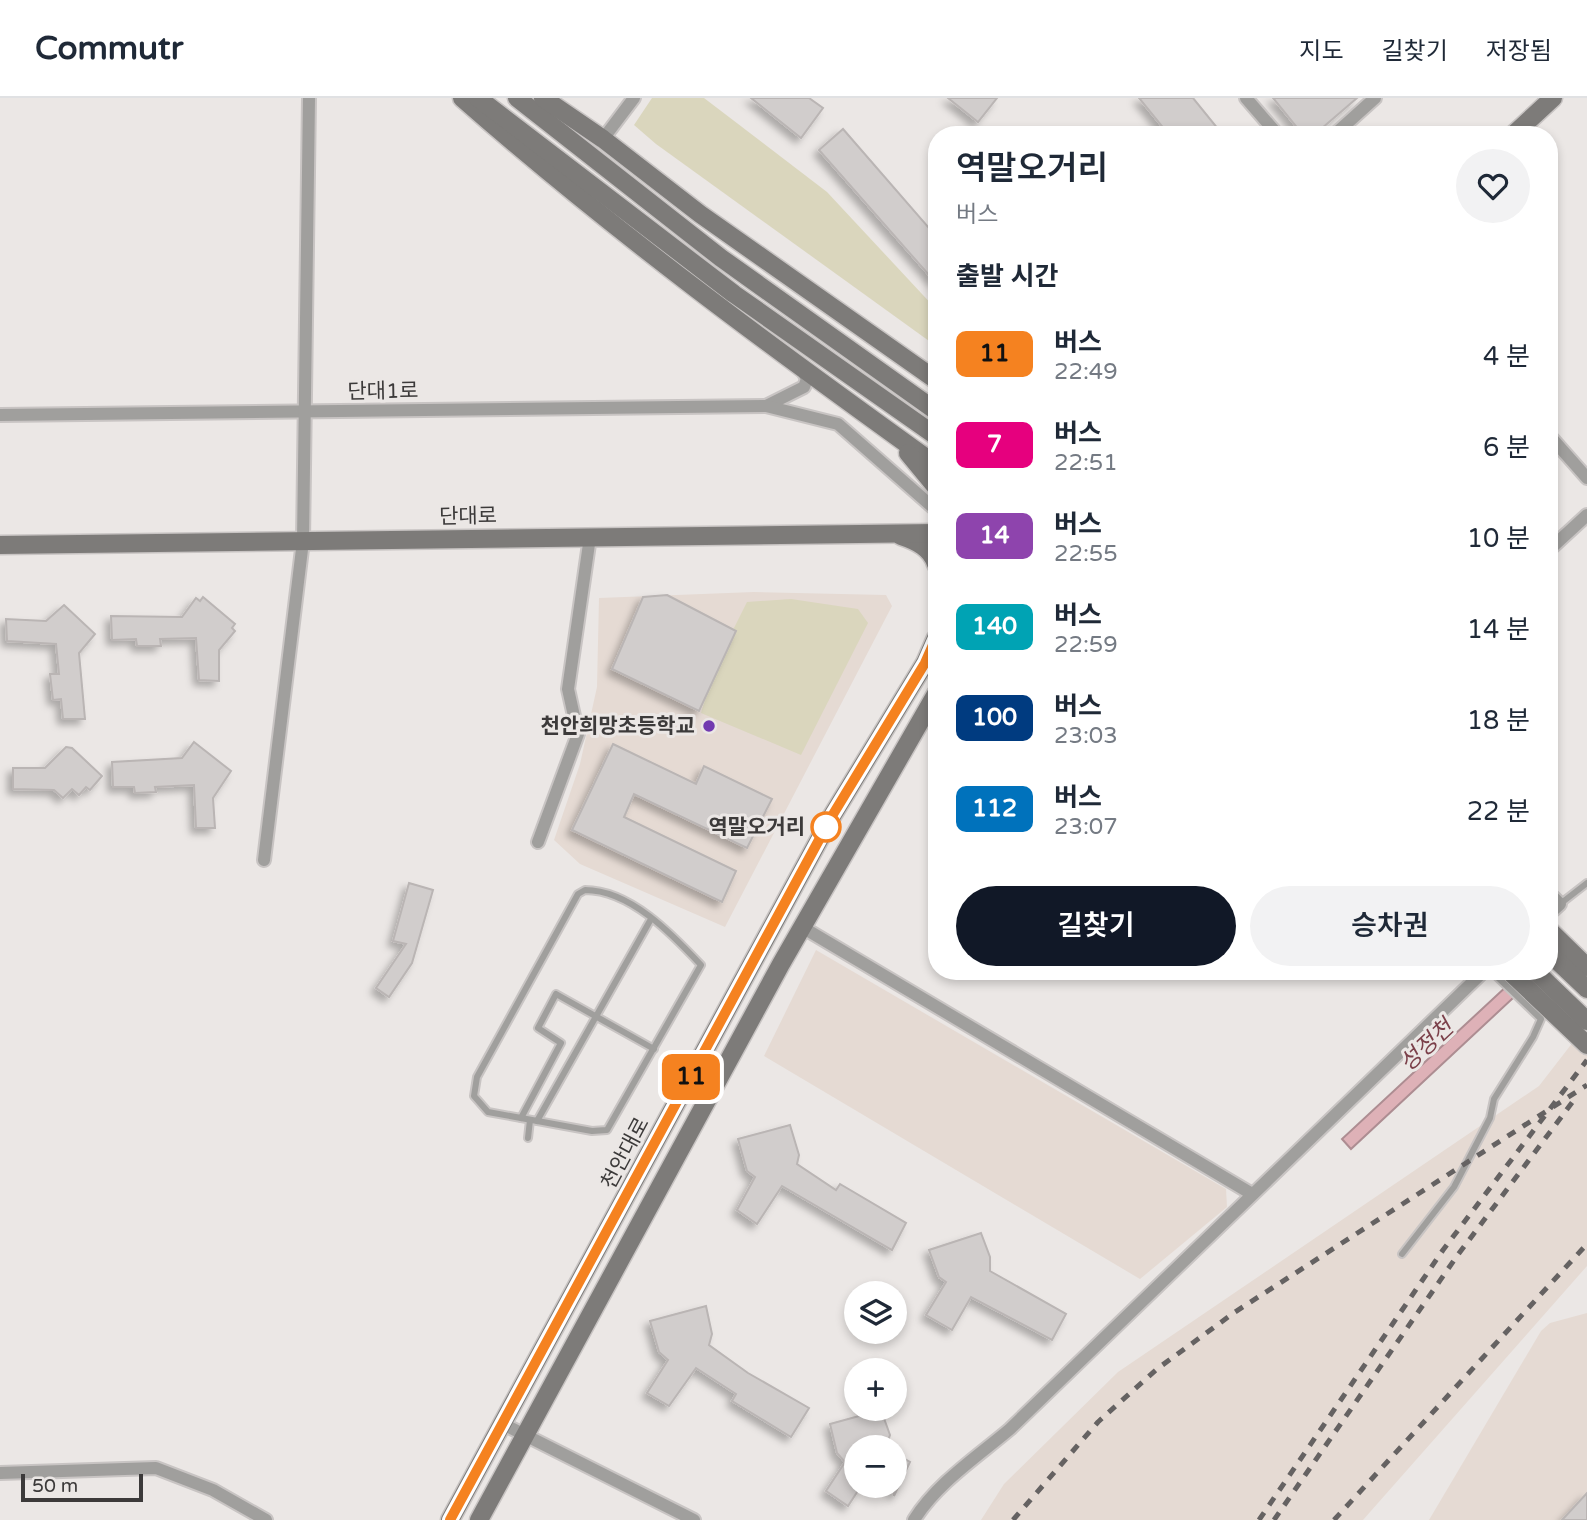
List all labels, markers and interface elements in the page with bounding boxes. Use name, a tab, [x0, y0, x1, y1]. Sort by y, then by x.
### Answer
text: Commutr	[35, 29, 183, 68]
text: 지도	[1299, 37, 1344, 66]
text: 길찾기	[1382, 37, 1448, 66]
text: 저장됨	[1486, 37, 1552, 66]
text: 역말오거리	[956, 149, 1108, 188]
button: heart	[1456, 149, 1530, 223]
text: 버스	[956, 201, 998, 229]
text: 출발 시간	[956, 261, 1058, 292]
text: 버스	[1054, 327, 1102, 358]
text: 11	[979, 339, 1010, 368]
text: 4 분	[1483, 341, 1530, 372]
text: 22:49	[1054, 358, 1118, 386]
street label: 단대1로	[347, 378, 419, 405]
text: 버스	[1054, 418, 1102, 449]
text: 7	[987, 430, 1002, 459]
text: 6 분	[1483, 432, 1530, 463]
text: 22:51	[1054, 449, 1118, 477]
street label: 단대로	[439, 503, 497, 530]
text: 버스	[1054, 509, 1102, 540]
text: 14	[979, 521, 1010, 550]
text: 10 분	[1467, 523, 1530, 554]
text: 22:55	[1054, 540, 1118, 568]
text: 버스	[1054, 600, 1102, 631]
text: 140	[972, 612, 1017, 641]
text: 14 분	[1467, 614, 1530, 645]
text: 22:59	[1054, 631, 1118, 659]
text: 버스	[1054, 691, 1102, 722]
text: 100	[972, 703, 1017, 732]
text: 18 분	[1467, 705, 1530, 736]
place label: 천안희망초등학교	[540, 714, 695, 739]
marker: 천안희망초등학교	[701, 718, 717, 734]
text: 23:03	[1054, 722, 1118, 750]
text: 버스	[1054, 782, 1102, 813]
text: 112	[972, 794, 1017, 823]
text: 22 분	[1467, 796, 1530, 827]
marker: 역말오거리	[811, 812, 841, 842]
text: 23:07	[1054, 813, 1118, 841]
place label: 역말오거리	[708, 815, 805, 840]
button: 길찾기	[956, 886, 1236, 966]
button: 승차권	[1250, 886, 1530, 966]
water label: 성정천	[1394, 1012, 1462, 1078]
line badge: 11	[660, 1054, 722, 1100]
text: 11	[676, 1062, 706, 1091]
street label: 천안대로	[596, 1113, 655, 1193]
map controls	[844, 1281, 907, 1498]
button: layers	[844, 1281, 907, 1344]
button: +	[844, 1358, 907, 1421]
button: −	[844, 1435, 907, 1498]
scale bar	[21, 1471, 144, 1503]
text: 50 m	[32, 1475, 78, 1497]

